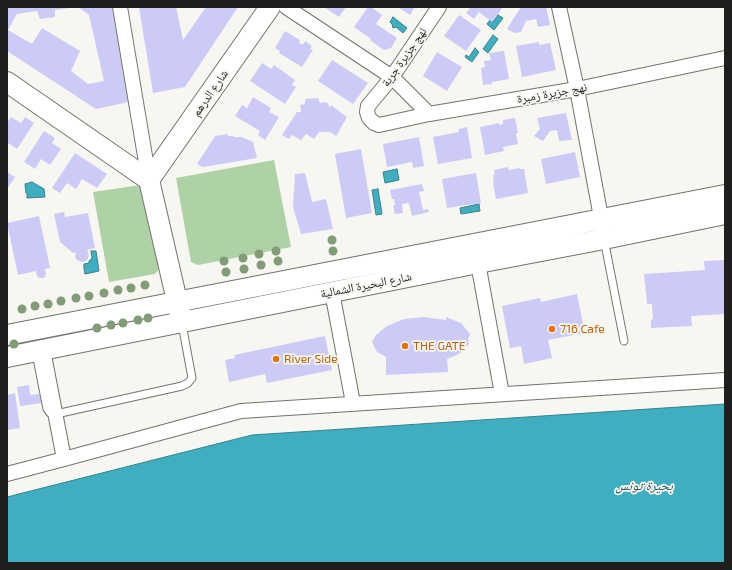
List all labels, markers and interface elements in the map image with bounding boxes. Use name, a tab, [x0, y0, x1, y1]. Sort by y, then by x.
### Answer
street label: نهج جزيرة جربة	[378, 25, 430, 89]
street label: شارع الدرهم	[189, 67, 231, 119]
street label: نهج جزيرة زمبرة	[516, 80, 588, 106]
street label: شارع البحيرة الشمالية	[319, 269, 413, 301]
place label: 716 Cafe	[560, 322, 605, 336]
marker: 716 Cafe	[547, 324, 557, 334]
place label: THE GATE	[413, 339, 465, 353]
marker: THE GATE	[400, 341, 410, 351]
place label: River Side	[284, 352, 338, 366]
marker: River Side	[271, 354, 281, 364]
water label: بحيرة تونس	[615, 478, 673, 494]

